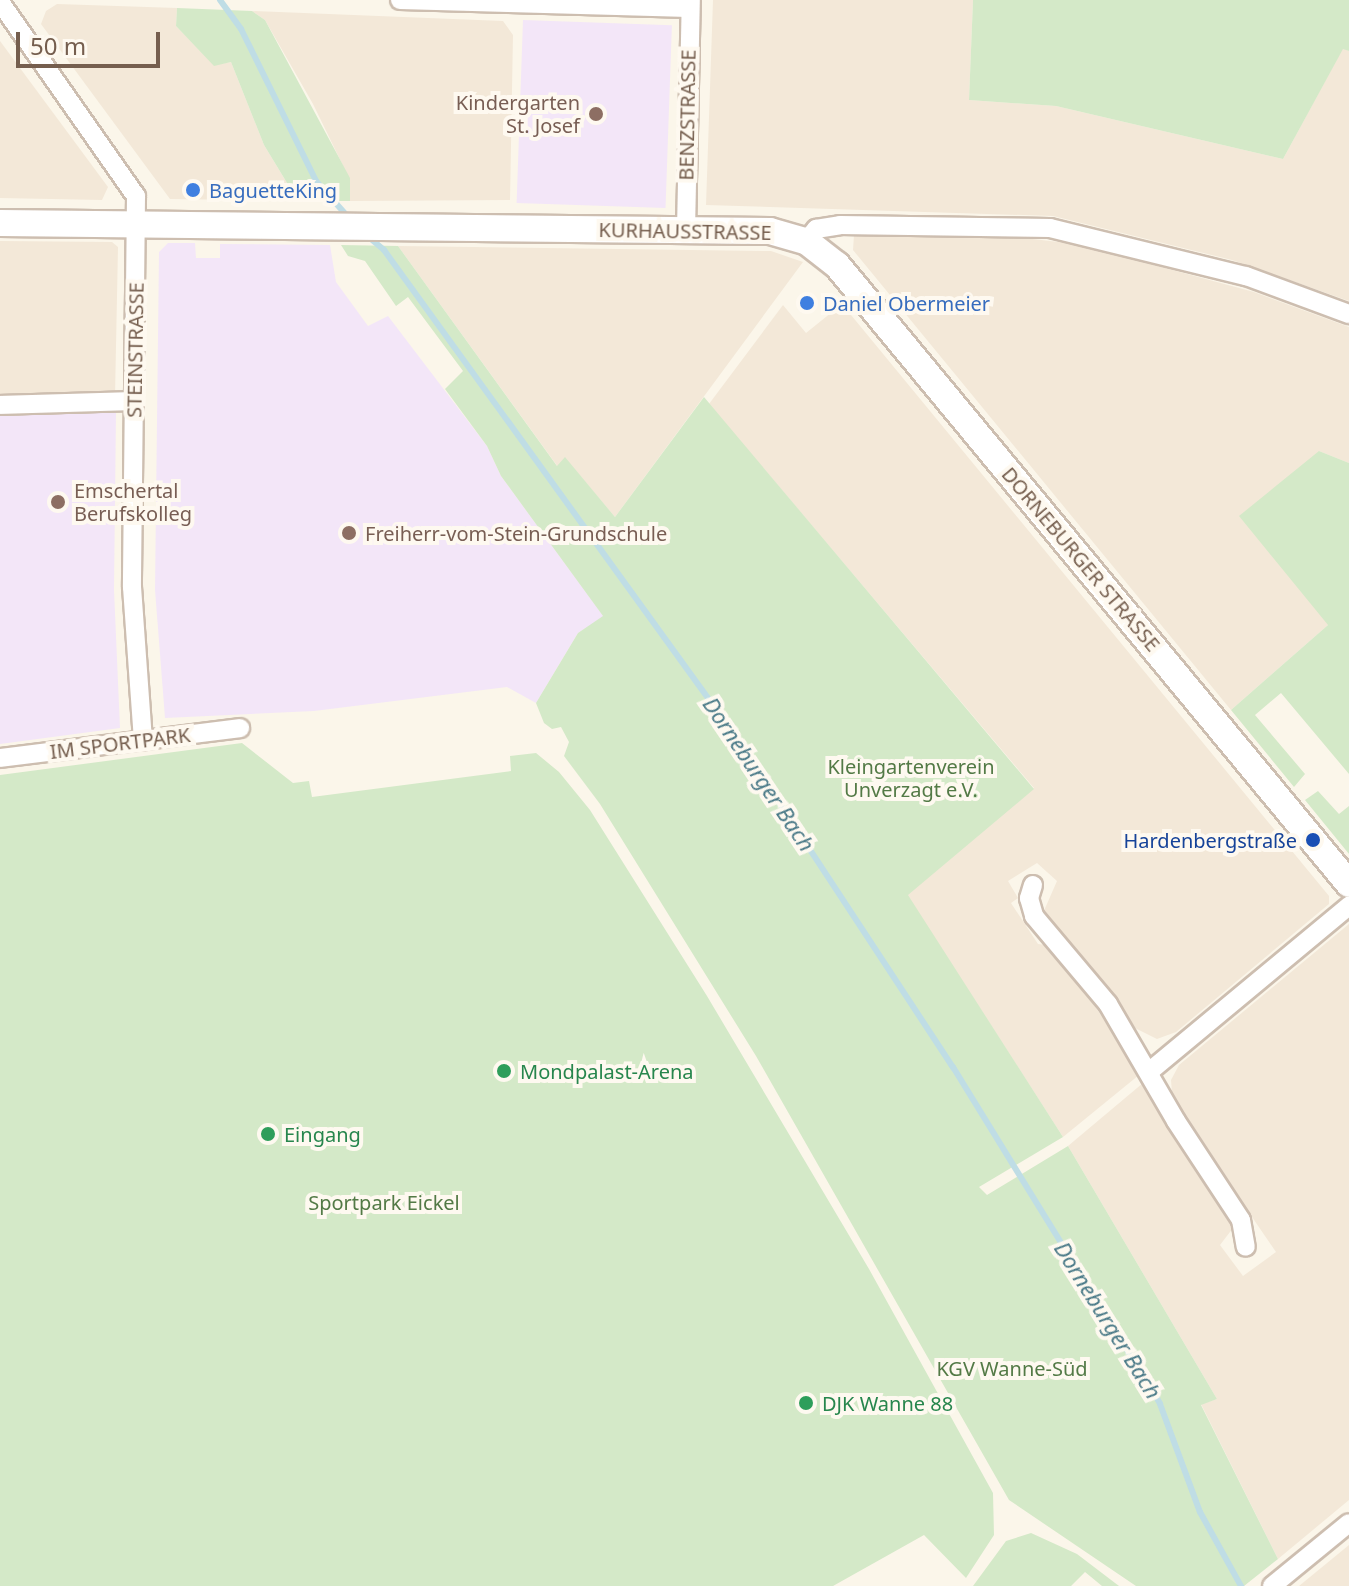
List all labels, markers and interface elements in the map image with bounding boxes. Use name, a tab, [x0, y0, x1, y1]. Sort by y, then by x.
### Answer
scale bar	[20, 16, 164, 66]
text: 50 m	[30, 29, 86, 62]
street label: BENZSTRASSE	[674, 49, 700, 181]
place label: Kindergarten St. Josef	[456, 90, 580, 137]
marker: Kindergarten St. Josef	[587, 105, 605, 123]
place label: BaguetteKing	[209, 178, 337, 202]
marker: BaguetteKing	[184, 181, 202, 199]
street label: KURHAUSSTRASSE	[598, 217, 772, 245]
street label: STEINSTRASSE	[122, 282, 148, 418]
place label: Daniel Obermeier	[823, 291, 990, 315]
marker: Daniel Obermeier	[798, 294, 816, 312]
street label: DORNEBURGER STRASSE	[997, 462, 1165, 656]
place label: Emschertal Berufskolleg	[74, 478, 192, 525]
marker: Emschertal Berufskolleg	[49, 493, 67, 511]
place label: Freiherr-vom-Stein-Grundschule	[365, 521, 667, 545]
marker: Freiherr-vom-Stein-Grundschule	[340, 524, 358, 542]
water label: Dorneburger Bach	[698, 692, 820, 856]
street label: IM SPORTPARK	[49, 722, 191, 764]
park label: Kleingartenverein Unverzagt e.V.	[827, 754, 995, 801]
place label: Hardenbergstraße	[1123, 828, 1297, 852]
marker: Hardenbergstraße	[1304, 831, 1322, 849]
place label: Mondpalast-Arena	[520, 1059, 694, 1083]
marker: Mondpalast-Arena	[495, 1062, 513, 1080]
place label: Eingang	[284, 1122, 361, 1146]
marker: Eingang	[259, 1125, 277, 1143]
park label: Sportpark Eickel	[308, 1190, 460, 1214]
water label: Dorneburger Bach	[1049, 1237, 1167, 1403]
park label: KGV Wanne-Süd	[936, 1356, 1088, 1380]
place label: DJK Wanne 88	[822, 1391, 953, 1415]
marker: DJK Wanne 88	[797, 1394, 815, 1412]

